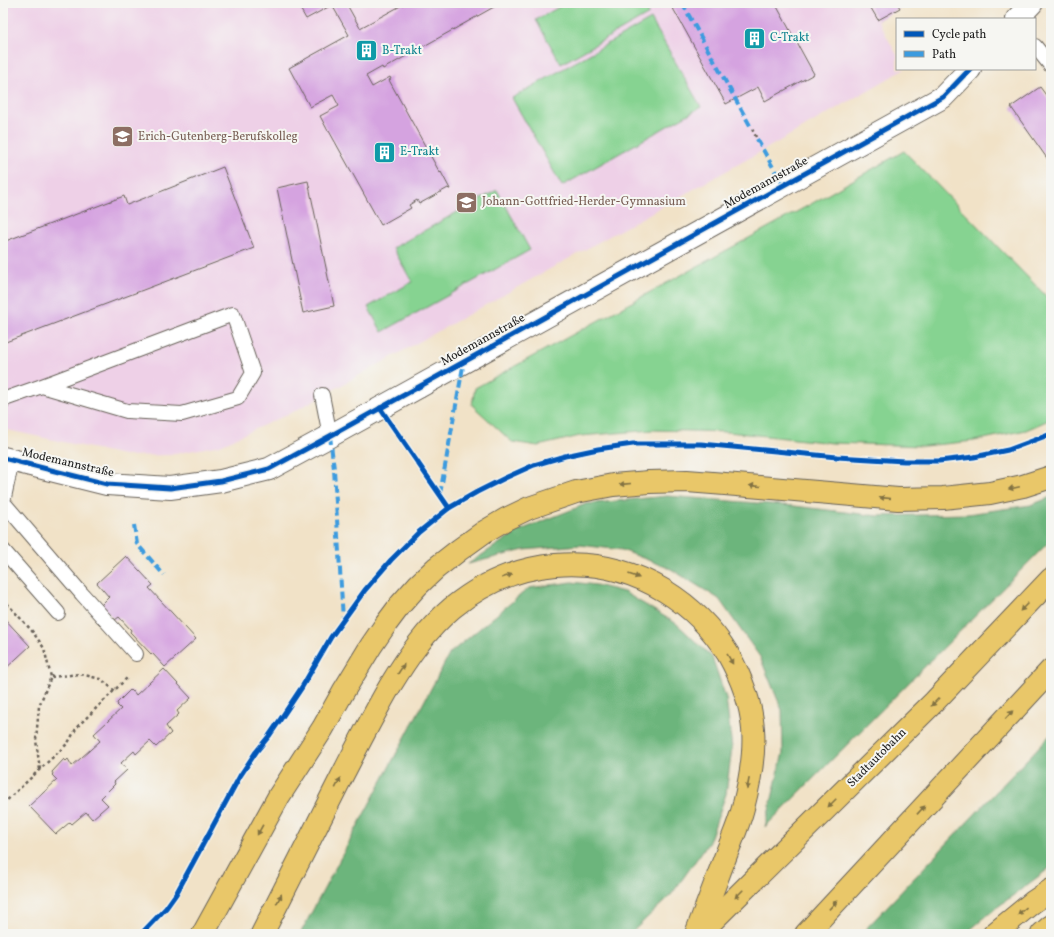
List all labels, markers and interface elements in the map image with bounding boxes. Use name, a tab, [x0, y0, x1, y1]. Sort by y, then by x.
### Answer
legend	[896, 18, 1036, 70]
building icon: C-Trakt	[741, 25, 767, 51]
text: Cycle path	[932, 27, 987, 43]
place label: C-Trakt	[770, 30, 809, 46]
building icon: B-Trakt	[354, 38, 380, 64]
place label: B-Trakt	[382, 43, 422, 59]
text: Path	[932, 47, 956, 63]
school or university icon: Erich-Gutenberg-Berufskolleg	[110, 124, 136, 150]
place label: Erich-Gutenberg-Berufskolleg	[138, 129, 298, 145]
building icon: E-Trakt	[372, 139, 398, 165]
place label: E-Trakt	[400, 144, 439, 160]
street label: Modemannstraße	[721, 153, 811, 213]
school or university icon: Johann-Gottfried-Herder-Gymnasium	[453, 189, 479, 215]
place label: Johann-Gottfried-Herder-Gymnasium	[482, 194, 686, 210]
street label: Modemannstraße	[438, 310, 528, 370]
street label: Modemannstraße	[20, 445, 116, 481]
one-way arrow	[619, 480, 631, 487]
one-way arrow	[749, 483, 761, 490]
one-way arrow	[1008, 486, 1020, 492]
one-way arrow	[878, 494, 891, 501]
one-way arrow	[501, 573, 513, 579]
one-way arrow	[628, 573, 640, 579]
one-way arrow	[1019, 602, 1029, 612]
one-way arrow	[727, 653, 734, 665]
one-way arrow	[397, 664, 404, 675]
one-way arrow	[930, 697, 939, 707]
one-way arrow	[1005, 709, 1014, 720]
street label: Stadtautobahn	[844, 725, 910, 791]
one-way arrow	[335, 778, 342, 789]
one-way arrow	[745, 778, 751, 790]
one-way arrow	[827, 798, 837, 808]
one-way arrow	[916, 805, 926, 815]
one-way arrow	[257, 824, 263, 836]
one-way arrow	[735, 889, 744, 899]
one-way arrow	[276, 893, 282, 905]
one-way arrow	[828, 900, 837, 911]
one-way arrow	[1016, 906, 1027, 915]

